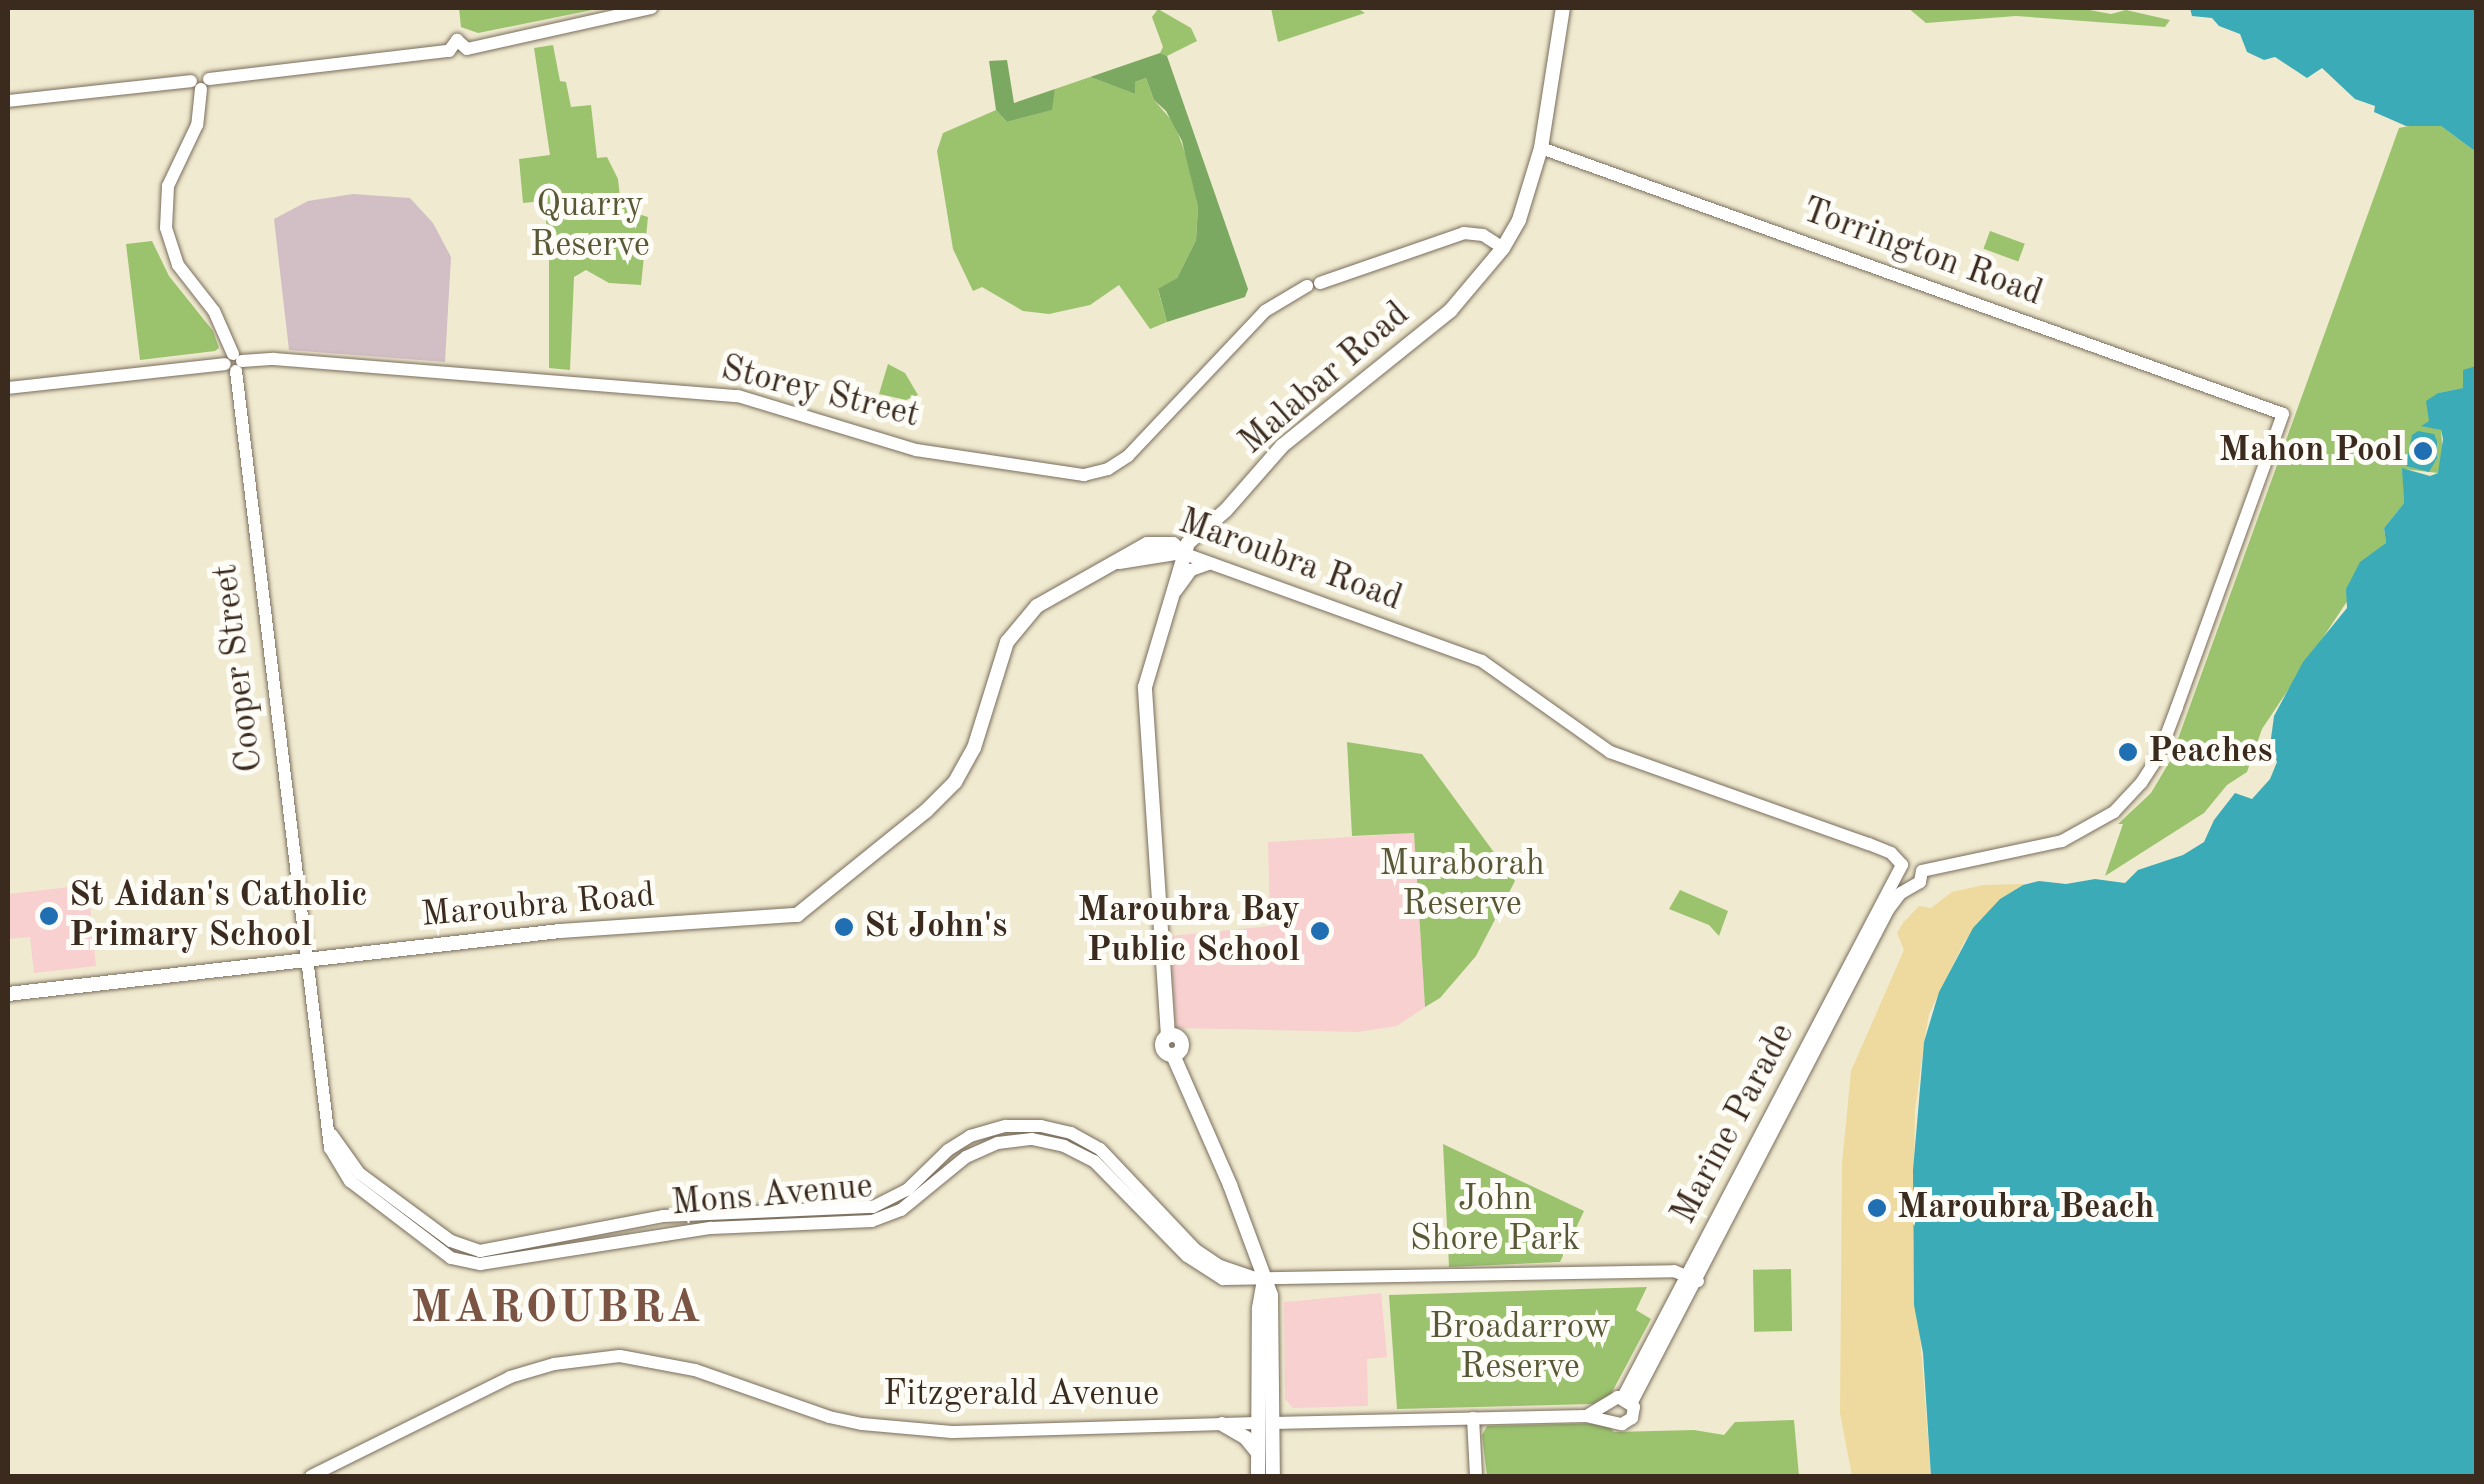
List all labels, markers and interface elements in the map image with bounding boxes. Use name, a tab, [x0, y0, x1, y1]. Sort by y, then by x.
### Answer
park label: Quarry Reserve	[530, 185, 650, 267]
street label: Torrington Road	[1796, 190, 2048, 316]
street label: Malabar Road	[1232, 294, 1418, 464]
street label: Storey Street	[717, 348, 923, 438]
place label: Mahon Pool	[2219, 430, 2403, 472]
marker: Mahon Pool	[2412, 440, 2434, 462]
street label: Maroubra Road	[1173, 501, 1407, 621]
street label: Cooper Street	[205, 562, 273, 774]
place label: Peaches	[2148, 731, 2273, 773]
marker: Peaches	[2117, 741, 2139, 763]
park label: Muraborah Reserve	[1379, 844, 1545, 926]
place label: St Aidan's Catholic Primary School	[69, 875, 368, 957]
street label: Maroubra Road	[419, 875, 657, 937]
place label: Maroubra Bay Public School	[1078, 890, 1300, 972]
marker: St Aidan's Catholic Primary School	[38, 905, 60, 927]
place label: St John's	[864, 906, 1007, 948]
marker: St John's	[833, 916, 855, 938]
marker: Maroubra Bay Public School	[1309, 920, 1331, 942]
street label: Marine Parade	[1664, 1017, 1804, 1231]
street label: Mons Avenue	[670, 1166, 874, 1226]
park label: John Shore Park	[1410, 1179, 1580, 1261]
place label: Maroubra Beach	[1897, 1187, 2154, 1229]
marker: Maroubra Beach	[1866, 1197, 1888, 1219]
district label: MAROUBRA	[411, 1283, 703, 1337]
park label: Broadarrow Reserve	[1429, 1307, 1611, 1389]
street label: Fitzgerald Avenue	[883, 1374, 1159, 1416]

